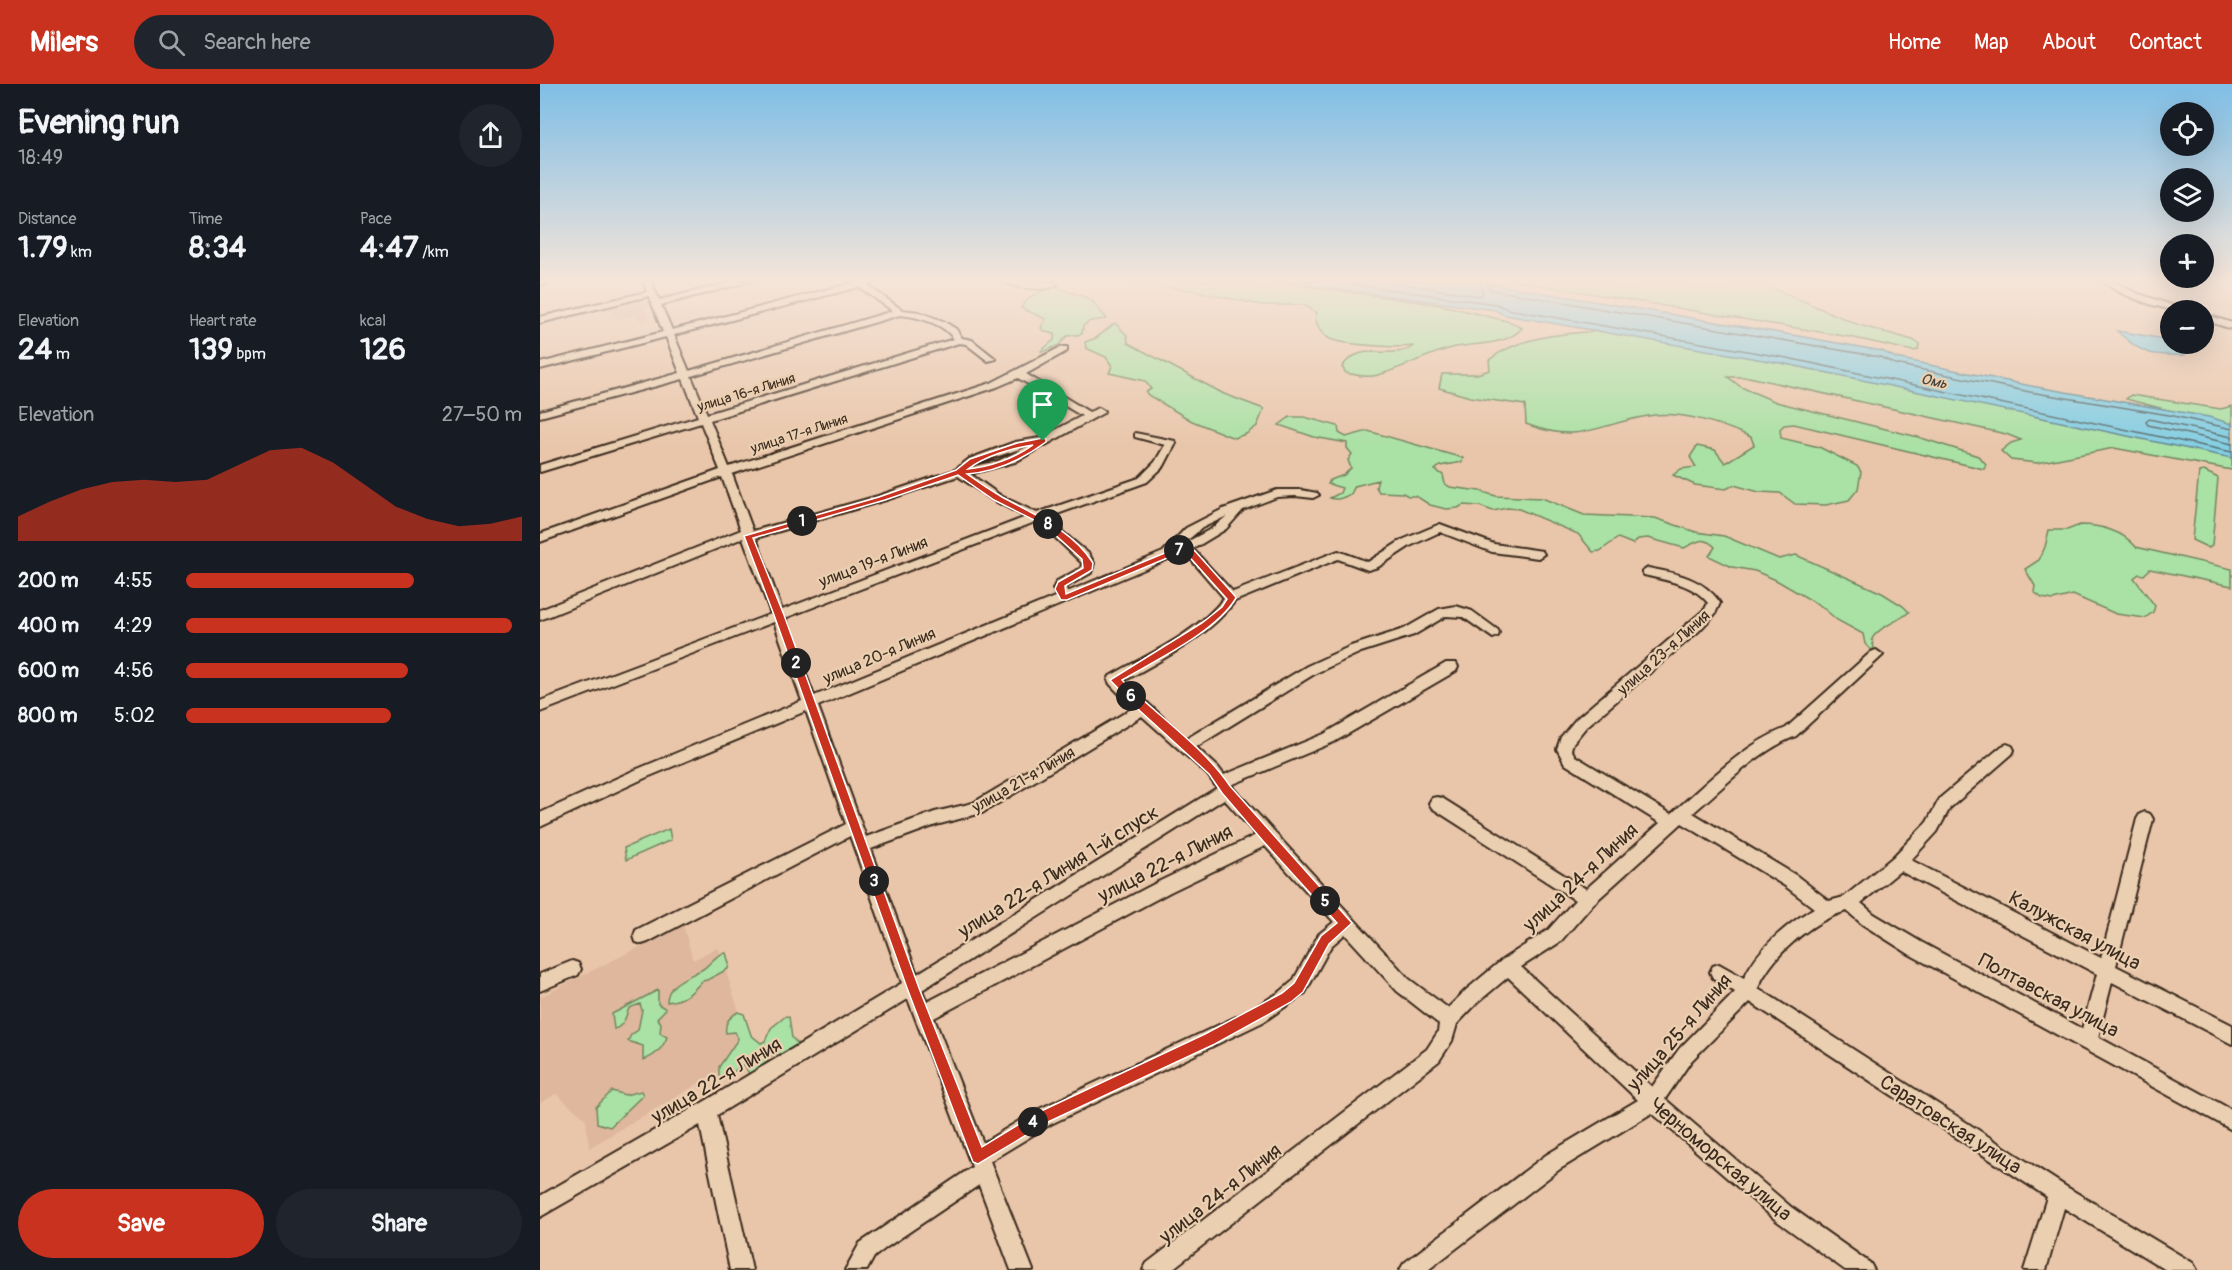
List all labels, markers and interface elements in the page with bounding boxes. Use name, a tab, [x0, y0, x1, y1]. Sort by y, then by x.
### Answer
search box	[134, 15, 554, 69]
text: Milers	[30, 25, 98, 60]
icon: search	[155, 26, 188, 59]
text: Search here	[203, 28, 311, 56]
text: Home	[1888, 29, 1941, 56]
text: Map	[1974, 29, 2009, 56]
text: About	[2042, 29, 2096, 56]
text: Contact	[2129, 29, 2202, 56]
text: Evening run	[18, 102, 179, 143]
map controls	[2160, 102, 2214, 354]
button: locate	[2160, 102, 2214, 156]
button: share	[459, 104, 522, 167]
text: 18:49	[18, 145, 63, 170]
button: layers	[2160, 168, 2214, 222]
text: Distance	[18, 209, 77, 229]
text: Time	[189, 209, 222, 229]
text: Pace	[360, 209, 392, 229]
text: 1.79	[18, 229, 68, 266]
text: 8:34	[189, 229, 246, 266]
text: 4:47	[360, 229, 419, 266]
button: +	[2160, 234, 2214, 288]
text: km	[68, 242, 92, 262]
text: /km	[419, 242, 449, 262]
button: −	[2160, 300, 2214, 354]
text: Elevation	[18, 311, 79, 331]
text: Heart rate	[189, 311, 256, 331]
text: kcal	[360, 311, 386, 331]
text: 24	[18, 331, 52, 368]
text: 139	[189, 331, 233, 368]
text: 126	[360, 331, 406, 368]
text: m	[52, 344, 70, 364]
text: bpm	[233, 344, 266, 364]
water label: Омь	[1919, 369, 1949, 394]
street label: улица 16-я Линия	[694, 370, 797, 416]
pin	[1017, 379, 1068, 441]
icon: arrive	[1026, 388, 1059, 421]
text: Elevation	[18, 402, 94, 427]
text: 27–50 m	[442, 402, 522, 427]
street label: улица 17-я Линия	[748, 410, 850, 457]
pin: 1	[787, 506, 817, 536]
pin: 8	[1033, 509, 1063, 539]
text: 1	[799, 511, 805, 531]
text: 8	[1044, 514, 1052, 534]
street label: улица 19-я Линия	[815, 532, 931, 592]
pin: 7	[1164, 535, 1194, 565]
text: 7	[1175, 540, 1183, 560]
text: 200 m	[18, 568, 79, 593]
text: 4:55	[114, 568, 153, 593]
street label: улица 23-я Линия	[1612, 606, 1714, 700]
text: 400 m	[18, 613, 79, 638]
text: 4:29	[114, 613, 152, 638]
street label: улица 20-я Линия	[819, 623, 939, 689]
pin: 2	[781, 648, 811, 678]
text: 2	[792, 653, 800, 673]
text: 600 m	[18, 658, 79, 683]
text: 4:56	[114, 658, 153, 683]
pin: 6	[1116, 681, 1146, 711]
text: 6	[1126, 686, 1136, 706]
text: 800 m	[18, 703, 78, 728]
text: 5:02	[114, 703, 155, 728]
street label: улица 21-я Линия	[968, 742, 1079, 818]
street label: улица 22-я Линия 1-й спуск	[952, 799, 1163, 944]
street label: улица 24-я Линия	[1517, 818, 1643, 938]
street label: улица 22-я Линия	[1093, 819, 1237, 909]
pin: 3	[859, 866, 889, 896]
text: 3	[870, 871, 878, 891]
street label: Калужская улица	[2004, 885, 2145, 976]
pin: 5	[1310, 886, 1340, 916]
text: 5	[1321, 891, 1329, 911]
street label: Полтавская улица	[1974, 948, 2123, 1043]
street label: улица 25-я Линия	[1621, 968, 1737, 1097]
street label: улица 22-я Линия	[646, 1032, 786, 1130]
street label: Саратовская улица	[1875, 1069, 2026, 1180]
street label: Черноморская улица	[1644, 1092, 1797, 1226]
pin: 4	[1018, 1107, 1048, 1137]
text: 4	[1028, 1112, 1038, 1132]
street label: улица 24-я Линия	[1153, 1138, 1286, 1250]
button: Save	[18, 1189, 264, 1258]
button: Share	[276, 1189, 522, 1258]

